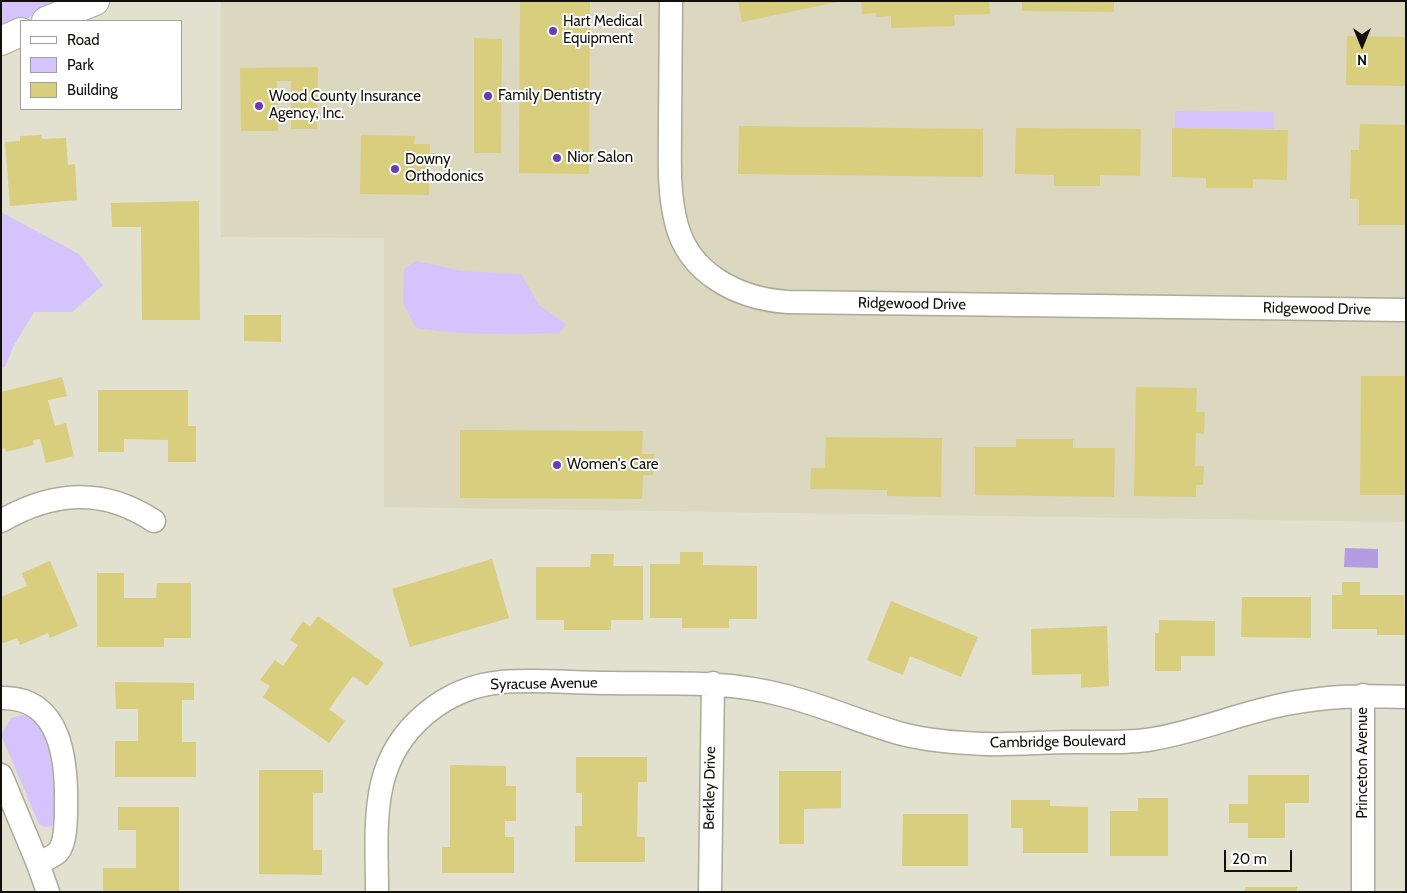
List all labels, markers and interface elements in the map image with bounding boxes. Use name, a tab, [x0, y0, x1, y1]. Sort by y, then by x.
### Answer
place label: Hart Medical Equipment	[563, 13, 643, 48]
legend	[20, 20, 182, 110]
north arrow	[1337, 20, 1387, 70]
marker: Hart Medical Equipment	[547, 25, 559, 37]
text: Road	[67, 31, 100, 49]
text: N	[1357, 51, 1367, 69]
text: Park	[67, 56, 94, 74]
text: Building	[67, 81, 118, 99]
place label: Family Dentistry	[498, 87, 601, 105]
place label: Wood County Insurance Agency, Inc.	[269, 88, 421, 123]
marker: Family Dentistry	[482, 90, 494, 102]
marker: Wood County Insurance Agency, Inc.	[253, 100, 265, 112]
place label: Nior Salon	[567, 149, 633, 167]
place label: Downy Orthodonics	[405, 151, 484, 186]
marker: Nior Salon	[551, 152, 563, 164]
marker: Downy Orthodonics	[389, 163, 401, 175]
street label: Ridgewood Drive	[858, 294, 966, 314]
street label: Ridgewood Drive	[1263, 299, 1371, 319]
place label: Women's Care	[567, 456, 658, 474]
marker: Women's Care	[551, 459, 563, 471]
street label: Syracuse Avenue	[490, 674, 598, 694]
street label: Princeton Avenue	[1354, 707, 1372, 819]
street label: Cambridge Boulevard	[990, 732, 1126, 752]
street label: Berkley Drive	[700, 746, 720, 830]
scale bar	[1227, 840, 1294, 872]
text: 20 m	[1232, 850, 1267, 868]

